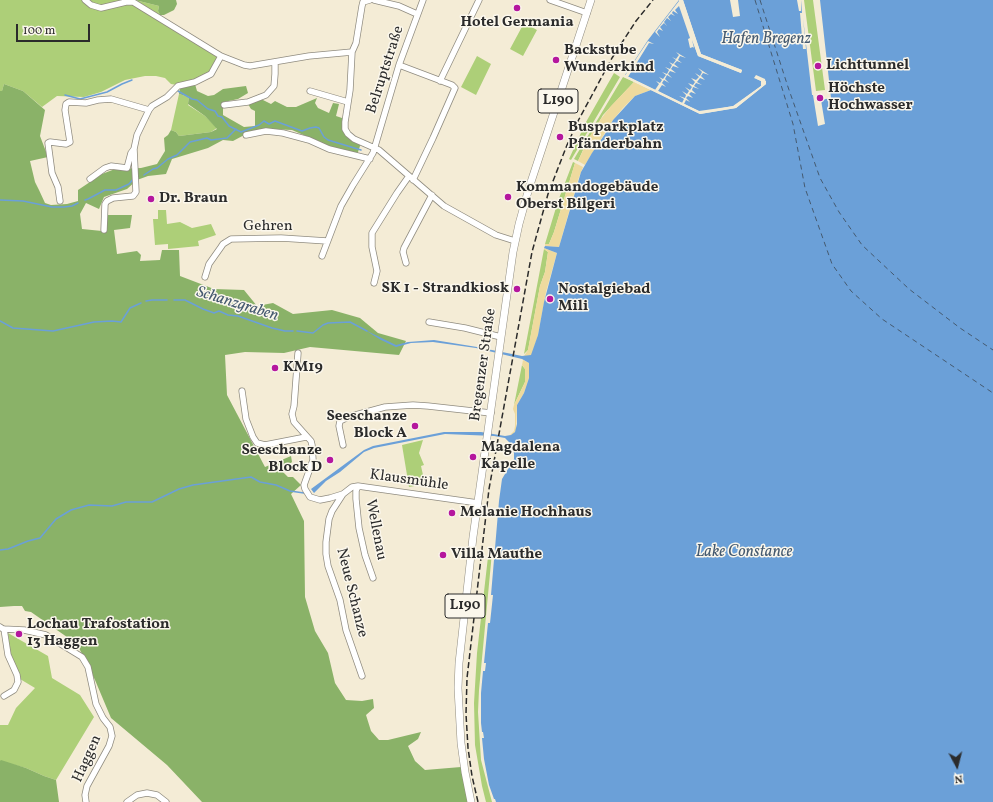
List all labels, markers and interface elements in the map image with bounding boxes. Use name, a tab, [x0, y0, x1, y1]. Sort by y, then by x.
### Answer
marker: Hotel Germania	[512, 3, 522, 13]
place label: Hotel Germania	[460, 14, 574, 32]
scale bar	[18, 16, 92, 42]
text: 100 m	[23, 23, 55, 39]
street label: Belruptstraße	[363, 24, 409, 116]
water label: Hafen Bregenz	[721, 30, 811, 50]
place label: Backstube Wunderkind	[564, 42, 654, 77]
marker: Backstube Wunderkind	[551, 55, 561, 65]
place label: Lichttunnel	[826, 57, 909, 75]
marker: Lichttunnel	[813, 61, 823, 71]
place label: Höchste Hochwasser	[828, 80, 913, 115]
road number: L190	[538, 89, 578, 113]
marker: Höchste Hochwasser	[815, 93, 825, 103]
place label: Busparkplatz Pfänderbahn	[568, 119, 664, 154]
marker: Busparkplatz Pfänderbahn	[555, 132, 565, 142]
place label: Kommandogebäude Oberst Bilgeri	[516, 179, 658, 214]
place label: Dr. Braun	[159, 190, 228, 208]
marker: Kommandogebäude Oberst Bilgeri	[503, 192, 513, 202]
marker: Dr. Braun	[146, 194, 156, 204]
street label: Gehren	[243, 218, 293, 236]
place label: SK 1 - Strandkiosk	[382, 280, 509, 298]
place label: Nostalgiebad Mili	[558, 281, 650, 316]
water label: Schanzgraben	[194, 283, 280, 327]
marker: SK 1 - Strandkiosk	[512, 284, 522, 294]
marker: Nostalgiebad Mili	[545, 294, 555, 304]
street label: Bregenzer Straße	[467, 307, 501, 423]
place label: KM19	[283, 359, 323, 377]
marker: KM19	[270, 363, 280, 373]
place label: Seeschanze Block A	[326, 408, 407, 443]
marker: Seeschanze Block A	[410, 421, 420, 431]
place label: Magdalena Kapelle	[481, 439, 560, 474]
place label: Seeschanze Block D	[241, 442, 322, 477]
marker: Magdalena Kapelle	[468, 452, 478, 462]
marker: Seeschanze Block D	[325, 455, 335, 465]
street label: Klausmühle	[368, 467, 450, 495]
street label: Wellenau	[360, 498, 390, 562]
place label: Melanie Hochhaus	[460, 504, 592, 522]
marker: Melanie Hochhaus	[447, 508, 457, 518]
water label: Lake Constance	[696, 543, 792, 563]
street label: Neue Schanze	[331, 546, 371, 640]
place label: Villa Mauthe	[451, 546, 542, 564]
marker: Villa Mauthe	[438, 550, 448, 560]
road number: L190	[445, 594, 485, 618]
place label: Lochau Trafostation 13 Haggen	[27, 616, 170, 651]
marker: Lochau Trafostation 13 Haggen	[14, 629, 24, 639]
street label: Haggen	[70, 732, 106, 786]
north arrow	[937, 746, 977, 786]
text: N	[954, 770, 963, 786]

